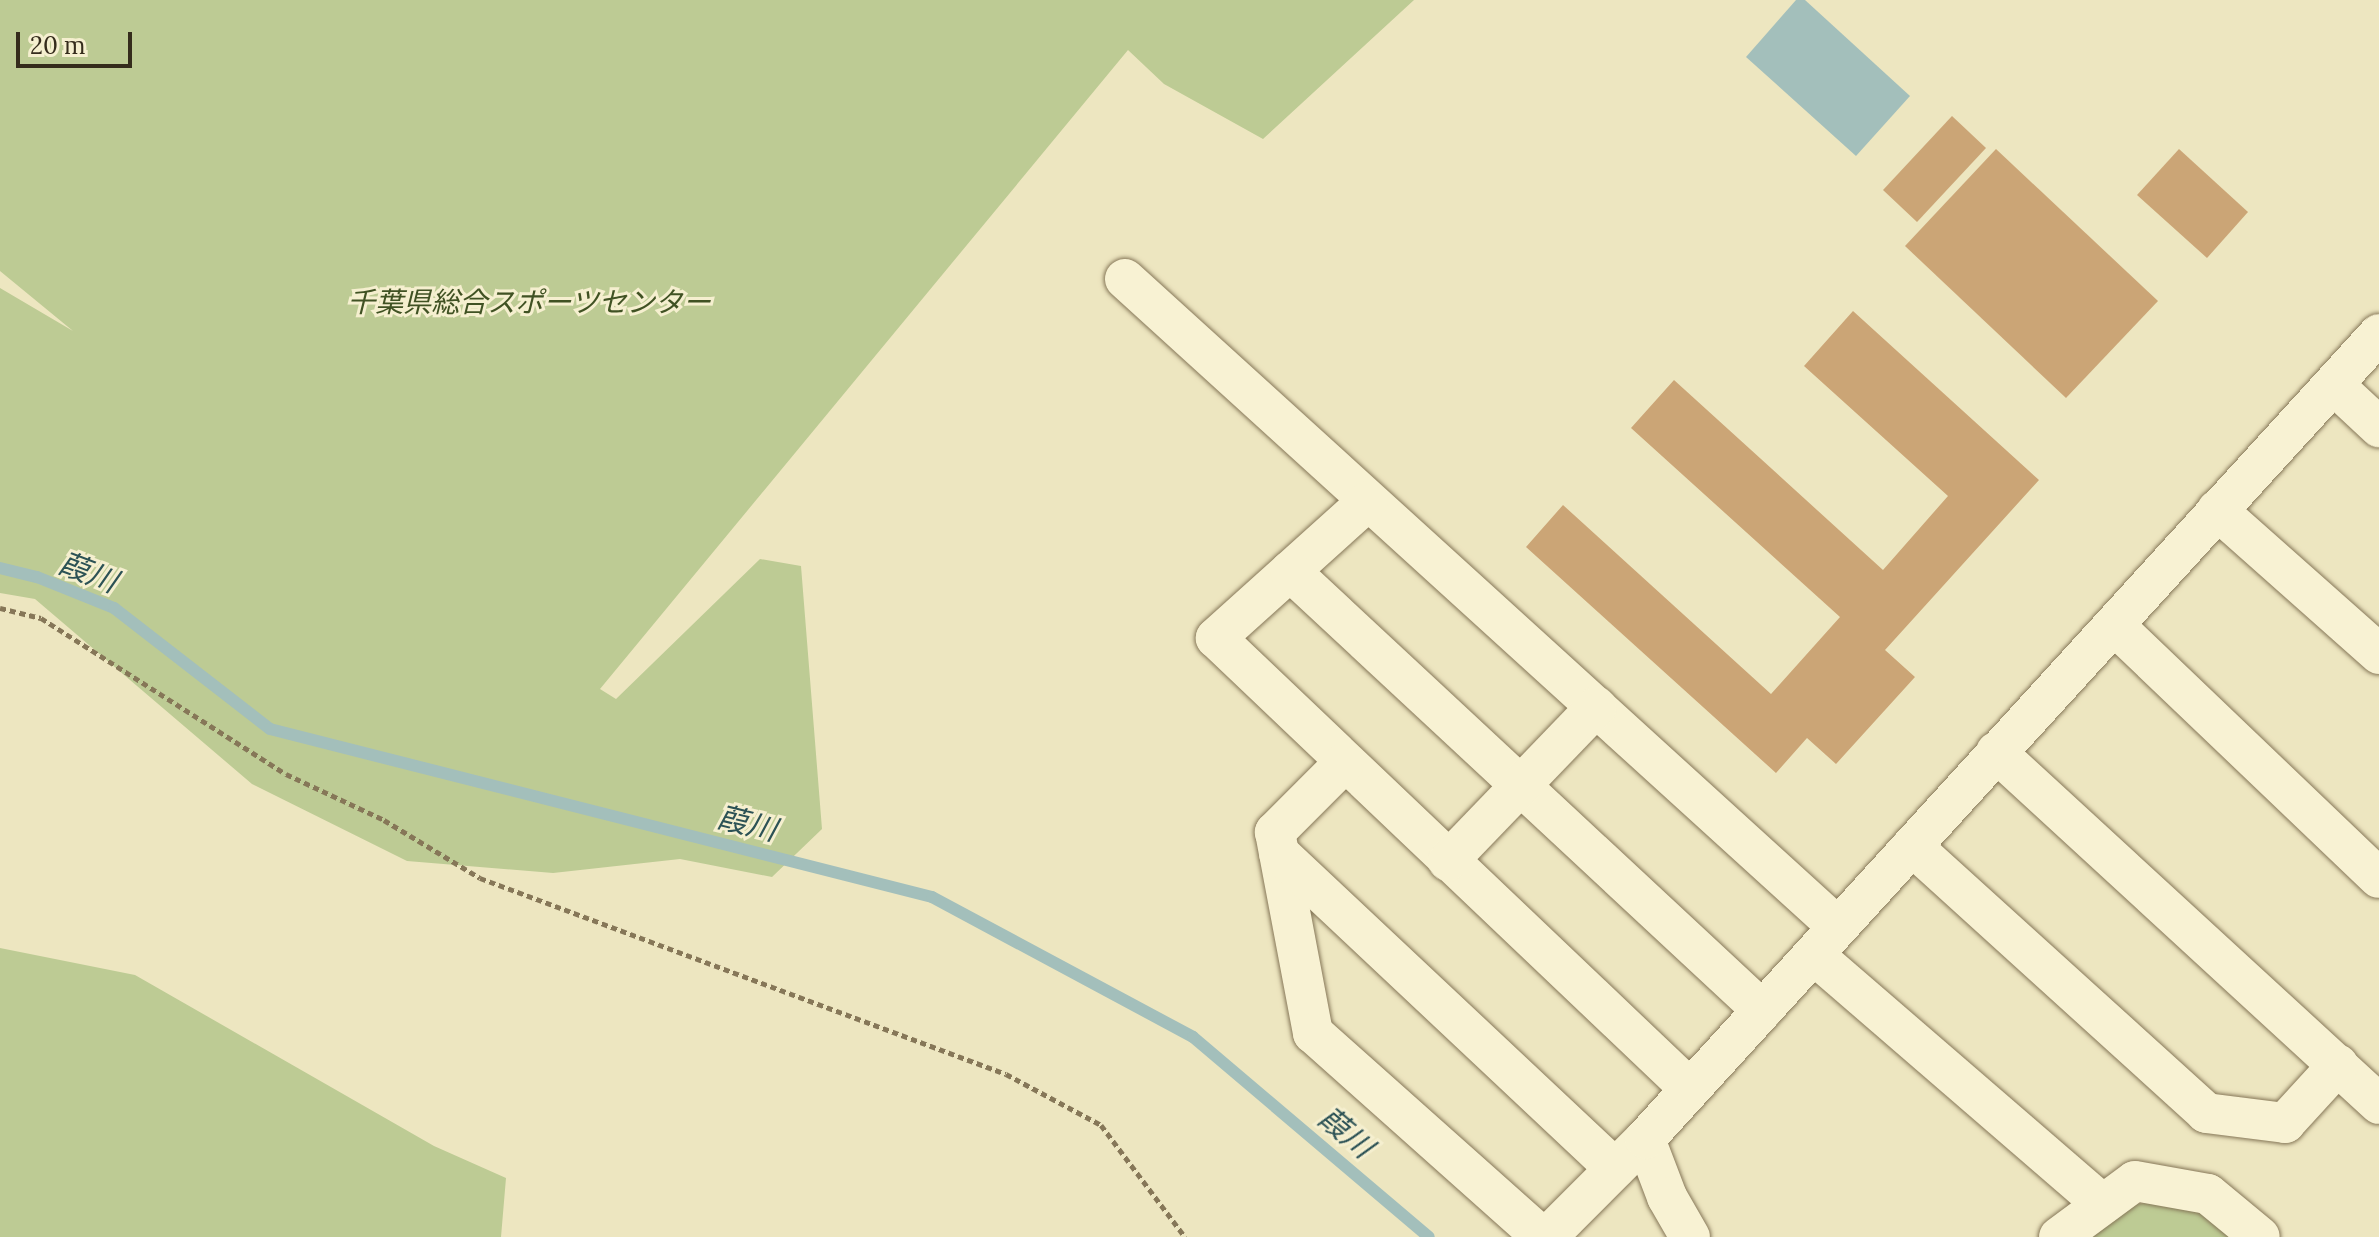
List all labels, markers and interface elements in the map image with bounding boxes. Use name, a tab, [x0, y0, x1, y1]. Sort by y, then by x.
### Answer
scale bar	[20, 16, 136, 66]
text: 20 m	[30, 30, 86, 61]
park label: 千葉県総合スポーツセンター	[347, 285, 711, 319]
water label: 葭川	[54, 544, 122, 600]
water label: 葭川	[714, 798, 780, 848]
water label: 葭川	[1311, 1099, 1381, 1165]

